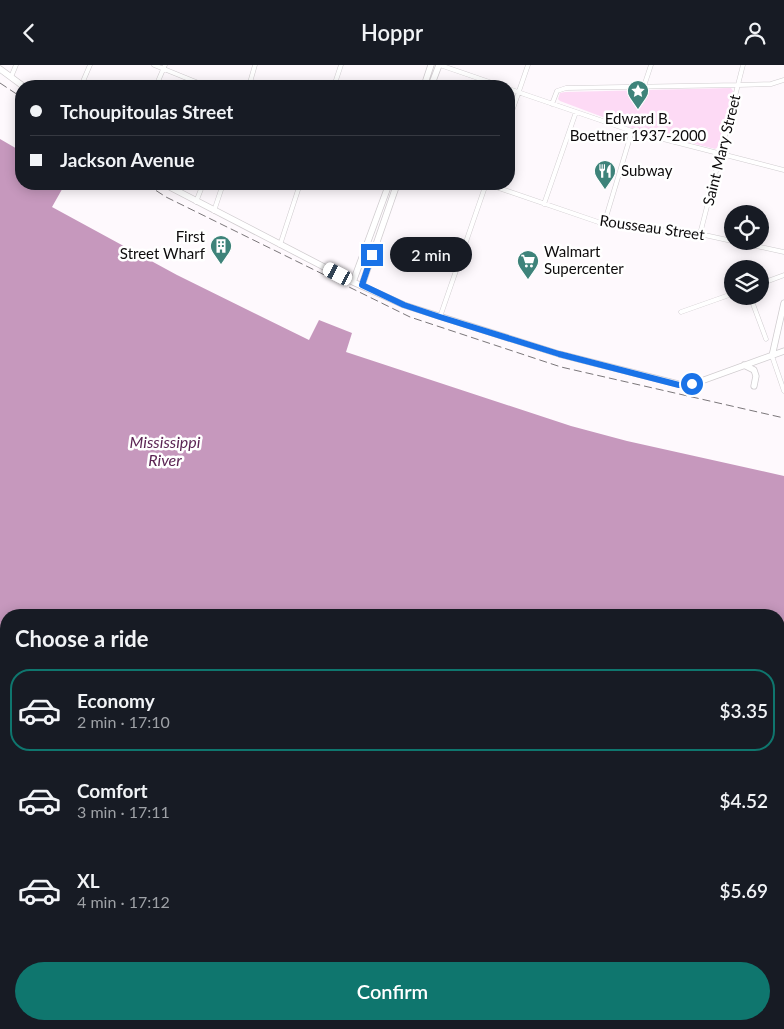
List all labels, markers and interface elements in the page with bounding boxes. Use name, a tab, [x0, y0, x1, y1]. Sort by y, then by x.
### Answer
icon: back	[15, 19, 43, 47]
text: Hoppr	[361, 19, 423, 46]
icon: person	[741, 19, 769, 47]
place icon: Edward B. Boettner 1937-2000	[626, 79, 650, 110]
street label: Saint Mary Street	[699, 92, 744, 207]
text: Tchoupitoulas Street	[60, 100, 233, 123]
place label: Edward B. Boettner 1937-2000	[570, 109, 707, 144]
text: Jackson Avenue	[60, 148, 195, 171]
restaurant icon: Subway	[593, 159, 617, 190]
place label: Subway	[621, 161, 673, 179]
map controls	[724, 205, 769, 305]
button: locate	[724, 205, 769, 250]
street label: Rousseau Street	[598, 211, 706, 243]
place label: First Street Wharf	[120, 227, 206, 262]
building icon: First Street Wharf	[209, 234, 233, 265]
callout: 2 min	[390, 237, 472, 273]
place label: Walmart Supercenter	[544, 242, 624, 277]
route end	[361, 244, 383, 266]
text: 2 min	[411, 245, 451, 264]
supermarket icon: Walmart Supercenter	[516, 249, 540, 280]
button: layers	[724, 260, 769, 305]
car	[321, 261, 354, 287]
route start	[681, 373, 703, 395]
water label: Mississippi River	[130, 432, 201, 469]
text: Choose a ride	[15, 625, 149, 652]
icon: car	[17, 688, 62, 733]
text: Economy	[77, 689, 155, 712]
text: $3.35	[719, 699, 768, 722]
text: 2 min · 17:10	[77, 712, 170, 731]
icon: car	[17, 778, 62, 823]
text: Comfort	[77, 779, 148, 802]
text: $4.52	[719, 789, 768, 812]
text: 3 min · 17:11	[77, 802, 170, 821]
icon: car	[17, 868, 62, 913]
text: XL	[77, 869, 100, 892]
text: $5.69	[719, 879, 768, 902]
text: 4 min · 17:12	[77, 892, 170, 911]
button: Confirm	[15, 962, 770, 1020]

